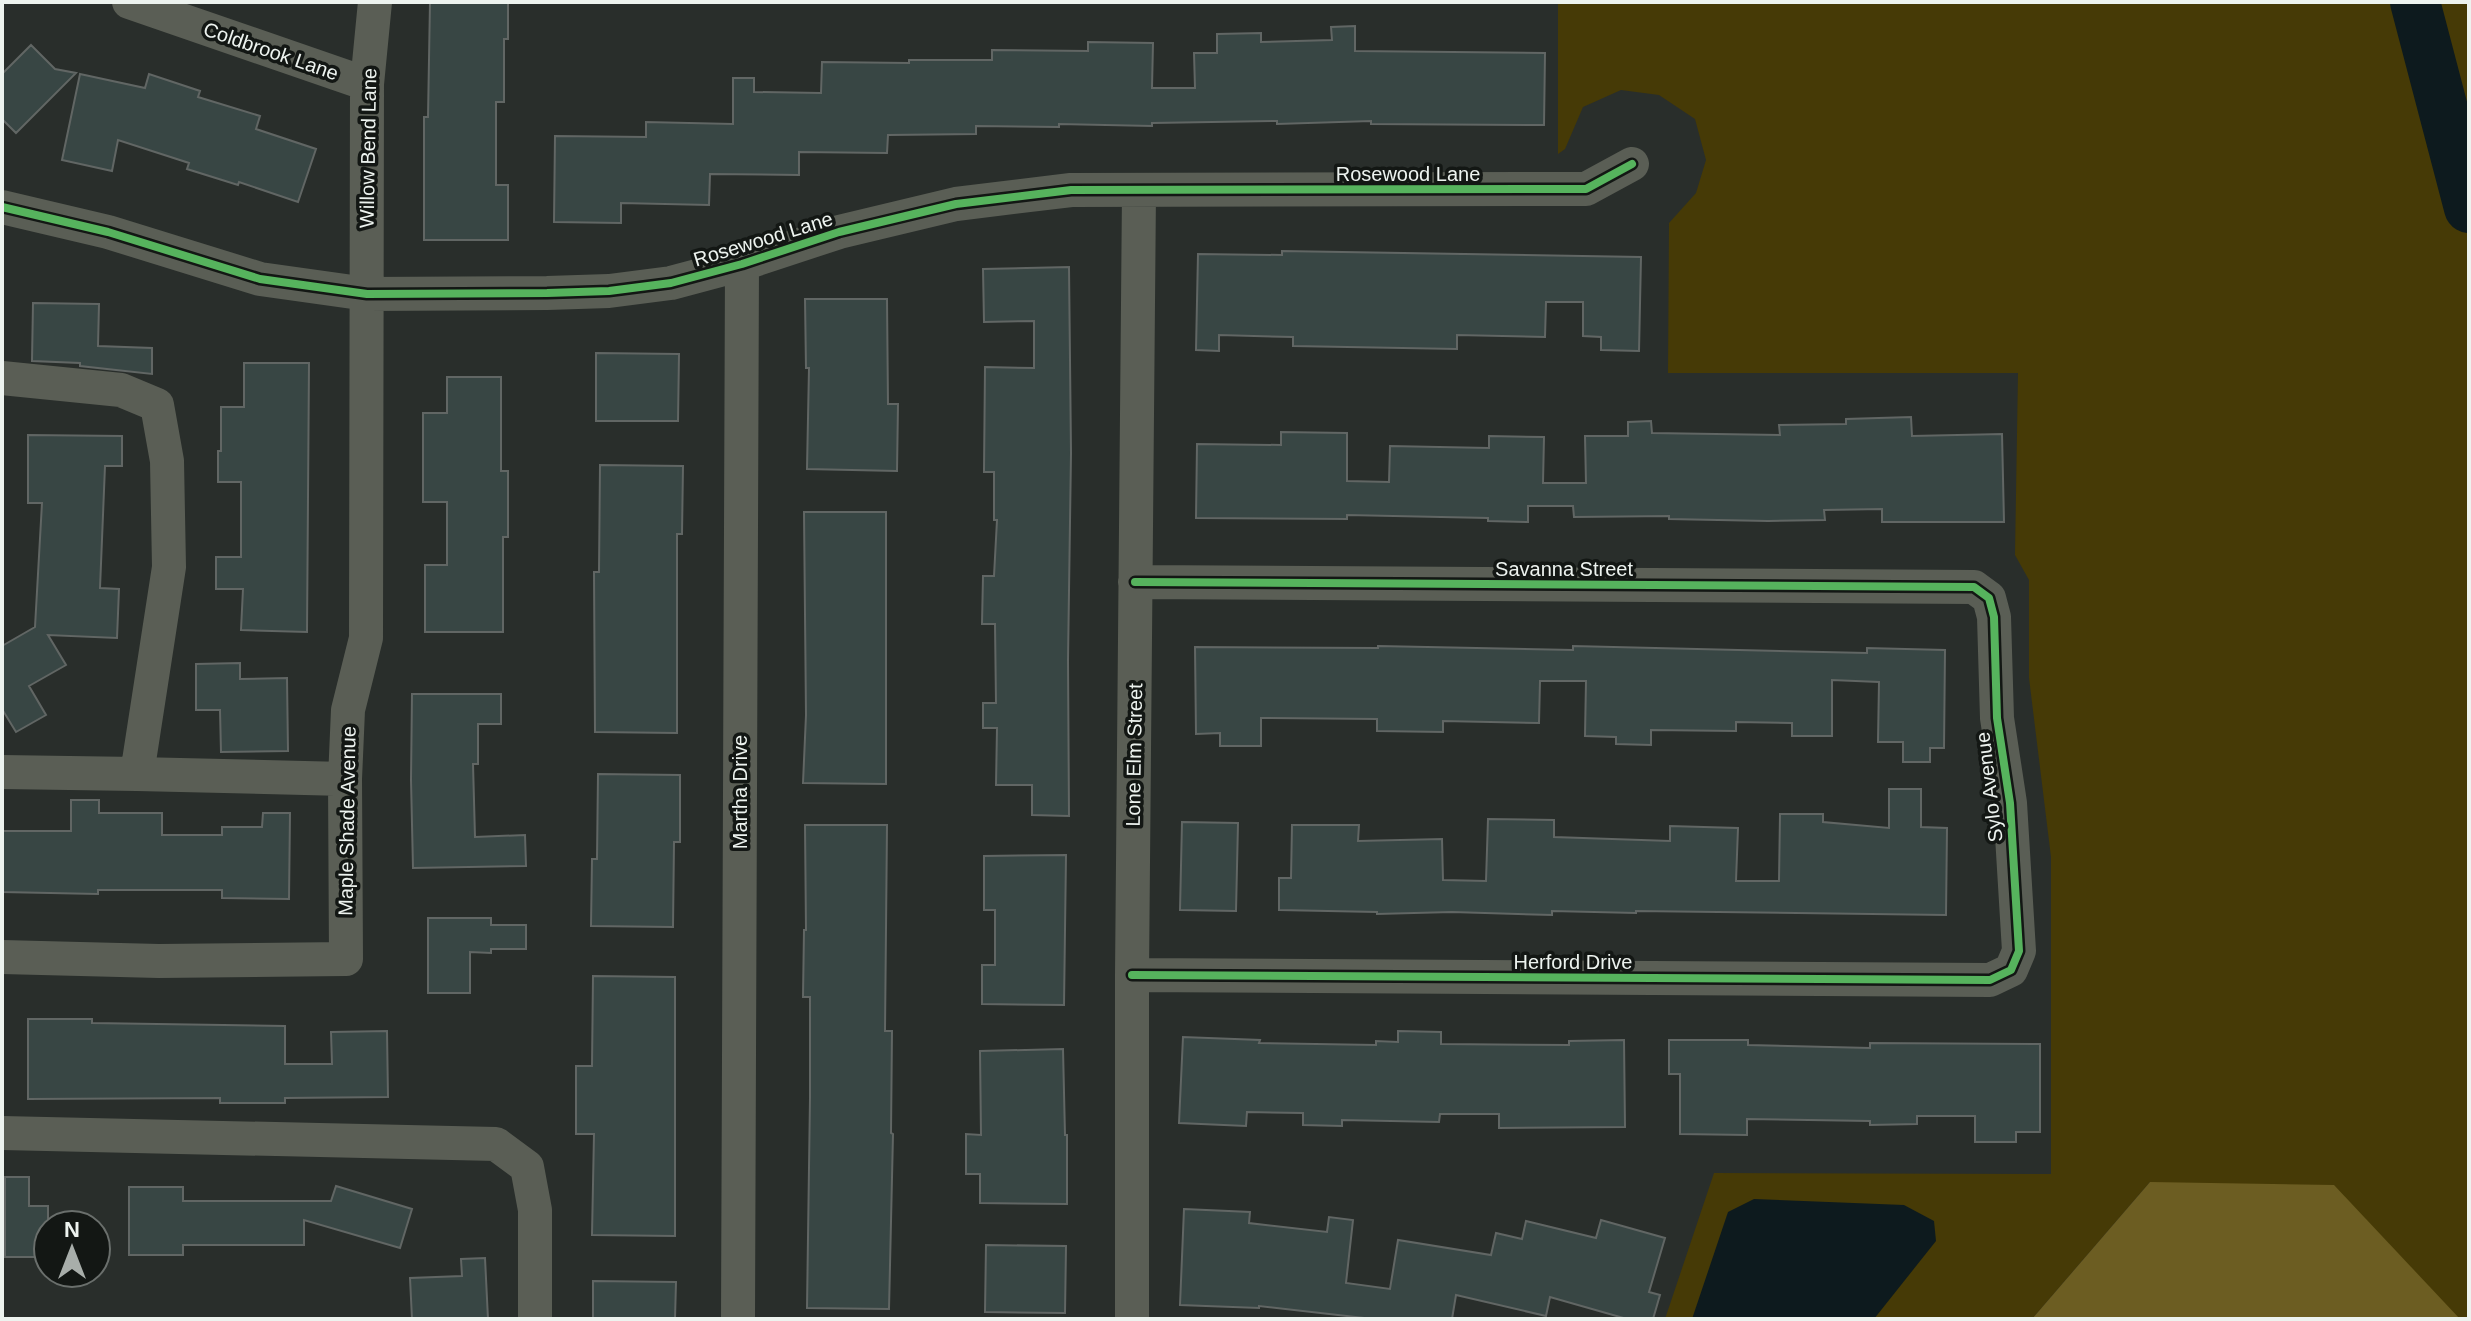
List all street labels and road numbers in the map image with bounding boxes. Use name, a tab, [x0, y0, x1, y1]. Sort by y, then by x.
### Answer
street label: Coldbrook Lane	[201, 18, 341, 84]
street label: Willow Bend Lane	[356, 68, 380, 228]
street label: Rosewood Lane	[1336, 163, 1480, 185]
street label: Rosewood Lane	[691, 207, 835, 271]
street label: Savanna Street	[1495, 558, 1633, 580]
street label: Lone Elm Street	[1122, 683, 1146, 827]
street label: Maple Shade Avenue	[334, 726, 360, 916]
street label: Sylo Avenue	[1971, 731, 2007, 843]
street label: Martha Drive	[729, 735, 751, 849]
street label: Herford Drive	[1514, 951, 1632, 973]

